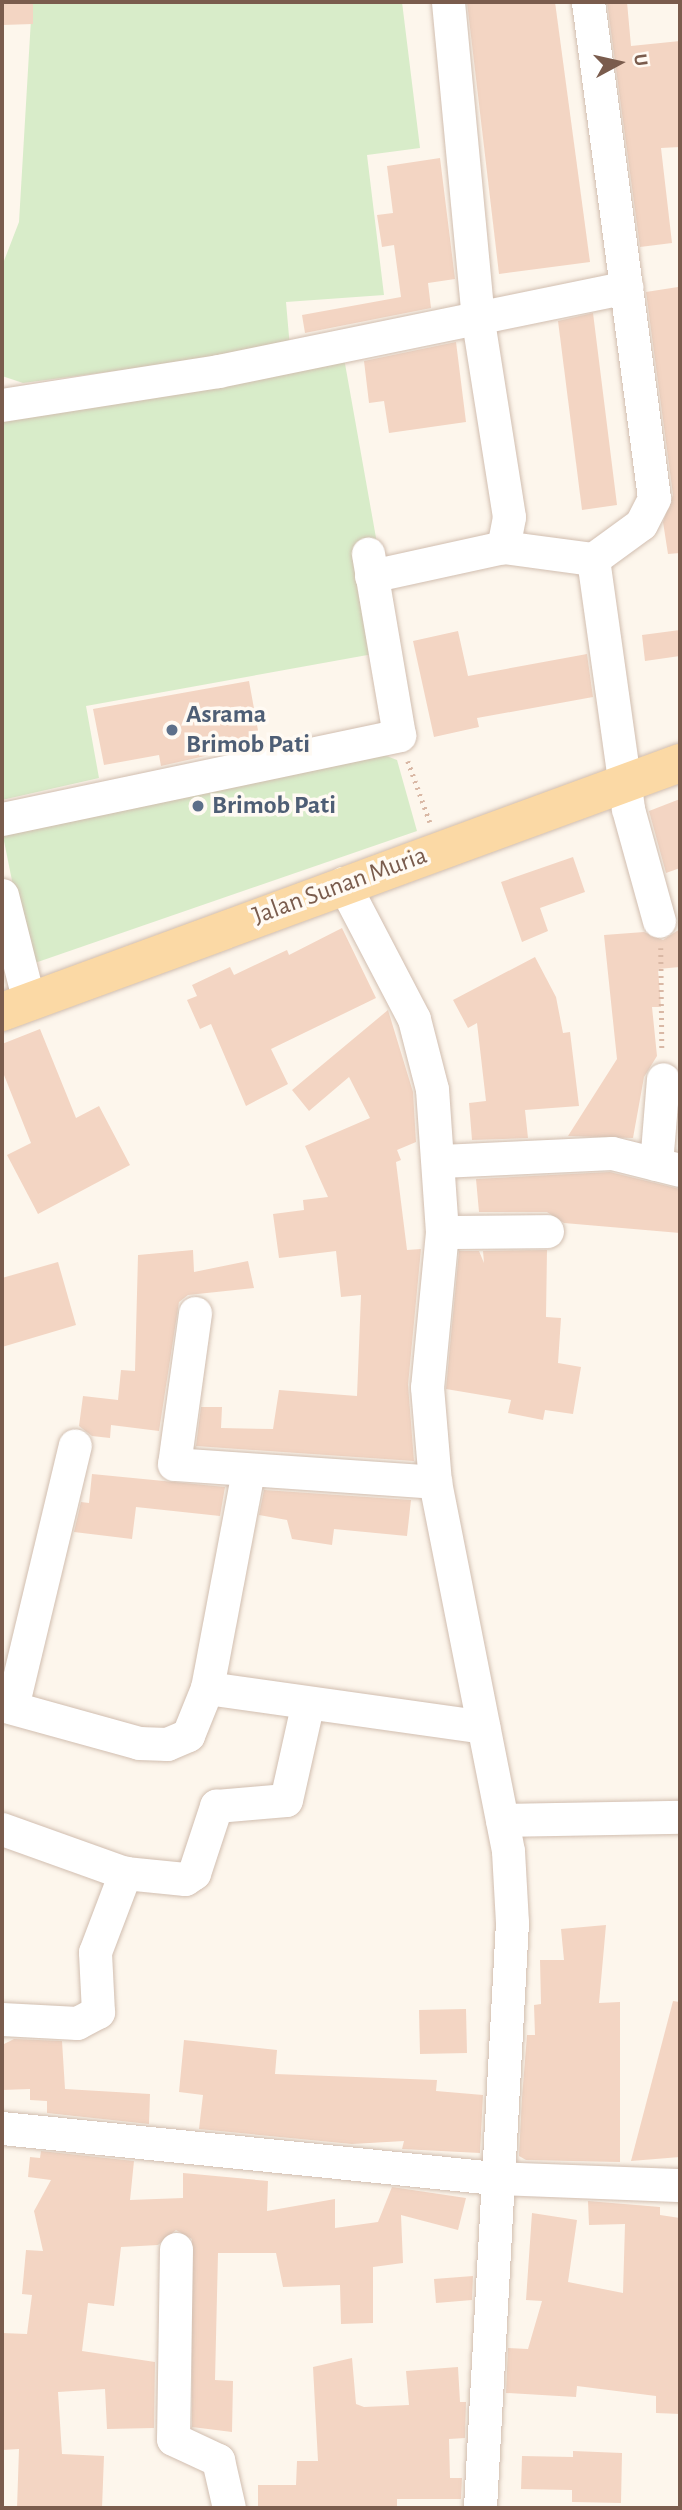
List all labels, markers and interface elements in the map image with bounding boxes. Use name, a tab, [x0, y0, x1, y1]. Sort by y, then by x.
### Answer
north arrow	[584, 28, 654, 98]
text: U	[630, 53, 651, 67]
place label: Asrama Brimob Pati	[186, 699, 310, 760]
marker: Asrama Brimob Pati	[164, 722, 180, 738]
place label: Brimob Pati	[212, 790, 336, 822]
marker: Brimob Pati	[190, 798, 206, 814]
street label: Jalan Sunan Muria	[249, 840, 431, 932]

